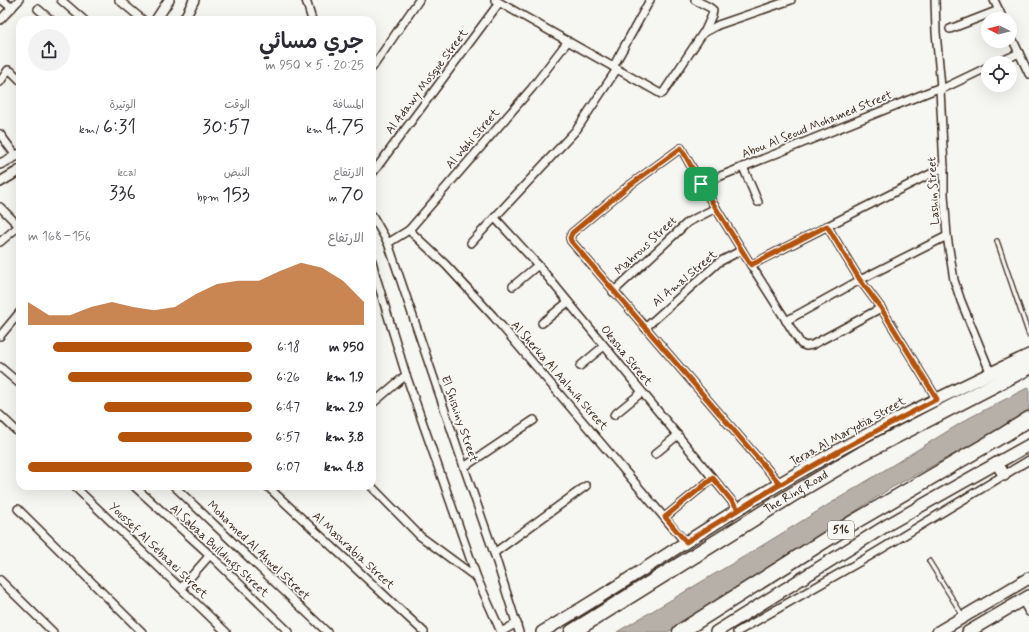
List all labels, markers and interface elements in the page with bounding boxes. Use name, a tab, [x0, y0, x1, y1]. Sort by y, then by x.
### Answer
north arrow	[981, 12, 1017, 48]
map controls	[981, 12, 1017, 92]
street label: Al Adawy Mosque Street	[382, 26, 472, 138]
text: جري مسائي	[259, 28, 364, 56]
button: share	[28, 29, 70, 71]
button: locate	[981, 56, 1017, 92]
text: 20:25 · 5 × 950 m	[266, 57, 364, 74]
street label: Abou Al Seoud Mohamed Street	[739, 87, 895, 163]
text: الوتيرة	[109, 98, 136, 112]
text: الوقت	[224, 98, 250, 112]
text: المسافة	[333, 98, 364, 112]
street label: Al Wahi Street	[442, 106, 504, 172]
text: 6:31	[103, 114, 136, 141]
text: 30:57	[202, 114, 250, 141]
text: 4.75	[325, 114, 364, 141]
text: /km	[79, 123, 103, 137]
text: km	[306, 123, 325, 137]
street label: Lashin Street	[924, 156, 944, 225]
text: kcal	[118, 166, 136, 180]
text: النبض	[224, 166, 250, 180]
text: الارتفاع	[333, 166, 364, 180]
pin	[684, 167, 718, 201]
icon: arrive	[690, 173, 712, 195]
text: 336	[109, 180, 136, 207]
text: 153	[222, 182, 250, 209]
text: 70	[340, 182, 364, 209]
text: bpm	[197, 191, 222, 205]
text: m	[329, 191, 340, 205]
street label: Mahrous Street	[612, 213, 681, 279]
text: 156–168 m	[28, 228, 91, 245]
text: الارتفاع	[328, 230, 364, 247]
street label: Al Amal Street	[649, 247, 721, 311]
street label: Al Sherka Al Aalmih Street	[507, 318, 611, 434]
street label: Okasha Street	[597, 322, 655, 390]
text: 6:18	[277, 339, 300, 356]
text: 950 m	[329, 339, 364, 356]
text: 6:26	[276, 369, 300, 386]
text: 1.9 km	[327, 369, 364, 386]
street label: El Shishiny Street	[437, 374, 481, 465]
street label: Teraa Al Maryotia Street	[787, 394, 909, 470]
text: 6:47	[276, 399, 300, 416]
text: 2.9 km	[326, 399, 364, 416]
text: 6:57	[276, 429, 300, 446]
text: 3.8 km	[326, 429, 364, 446]
text: 6:07	[276, 459, 300, 476]
text: 4.8 km	[324, 459, 364, 476]
street label: The Ring Road	[761, 467, 831, 518]
street label: Mohamed Al Ahwel Street	[203, 498, 313, 605]
street label: Youssef Al Sebaaei Street	[105, 499, 211, 603]
street label: Al Sabaa Buildings Street	[165, 501, 272, 602]
street label: Al Mashrabia Street	[308, 509, 398, 593]
road number: 516	[828, 521, 854, 539]

